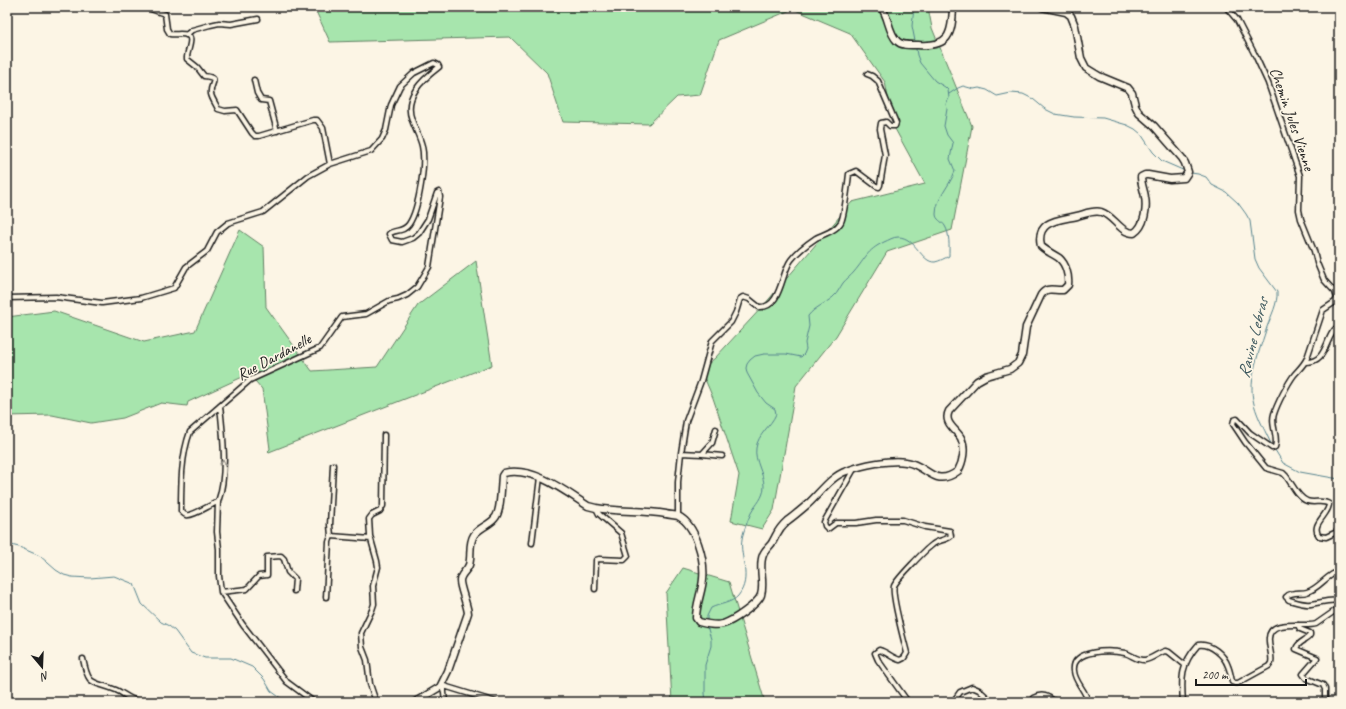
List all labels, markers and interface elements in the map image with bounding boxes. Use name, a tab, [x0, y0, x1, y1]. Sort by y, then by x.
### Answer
street label: Chemin Jules Vienne	[1265, 65, 1320, 175]
water label: Ravine Lebras	[1233, 293, 1274, 380]
street label: Rue Dardanelle	[234, 328, 316, 385]
one-way arrow	[219, 460, 228, 466]
north arrow	[22, 647, 62, 687]
scale bar	[1196, 661, 1306, 687]
text: 200 m	[1202, 667, 1229, 683]
text: N	[38, 669, 51, 685]

